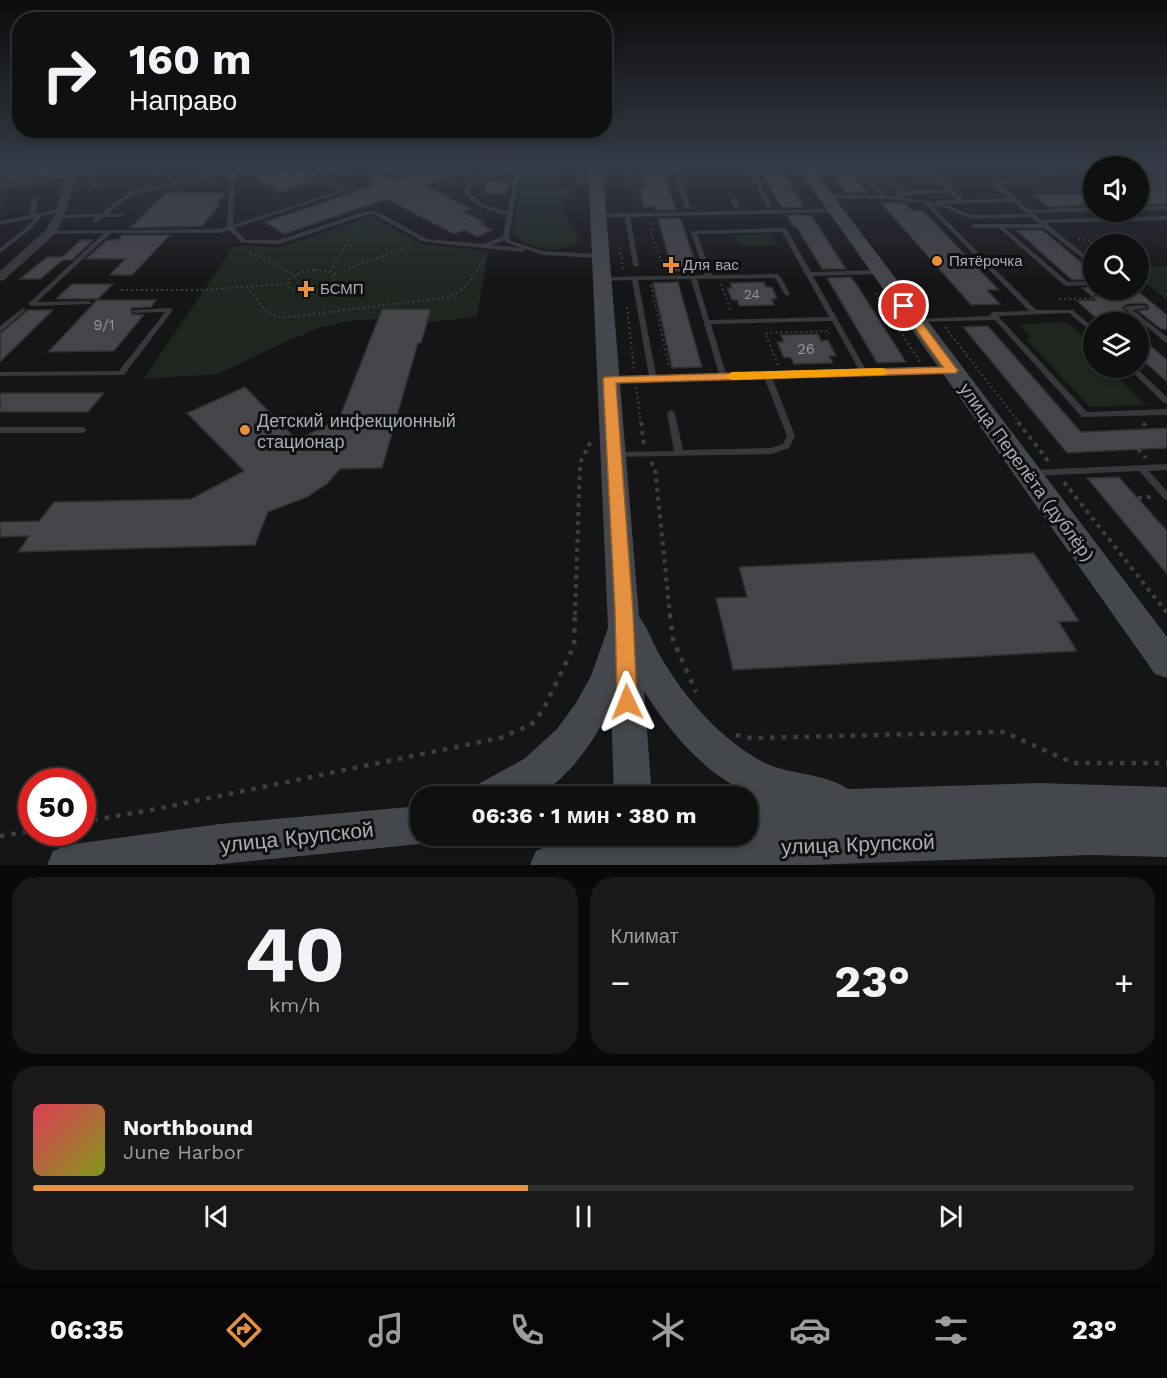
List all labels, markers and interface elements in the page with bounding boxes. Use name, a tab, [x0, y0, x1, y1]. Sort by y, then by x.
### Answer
text: 160 m	[129, 35, 252, 84]
icon: right	[30, 36, 108, 114]
text: Направо	[129, 85, 237, 117]
map controls	[1083, 156, 1149, 378]
button: sound	[1083, 156, 1149, 222]
button: search	[1083, 234, 1149, 300]
place label: Пятёрочка	[949, 252, 1023, 270]
marker: Пятёрочка	[930, 254, 944, 268]
place label: Для вас	[683, 256, 739, 274]
marker: Для вас	[664, 258, 678, 272]
marker: БСМП	[297, 280, 315, 298]
place label: БСМП	[320, 280, 364, 298]
pin	[878, 280, 929, 331]
house number: 24	[744, 286, 760, 302]
icon: arrive	[887, 289, 920, 322]
button: layers	[1083, 312, 1149, 378]
house number: 9/1	[93, 316, 115, 334]
house number: 26	[797, 340, 815, 358]
street label: улица Перелёта (дублёр)	[955, 379, 1099, 565]
place label: Детский инфекционный стационар	[257, 410, 456, 452]
marker: Детский инфекционный стационар	[238, 423, 252, 437]
position arrow	[595, 670, 659, 734]
speed limit sign: 50	[18, 768, 96, 846]
text: 06:36 · 1 мин · 380 m	[472, 803, 696, 828]
street label: улица Крупской	[219, 817, 375, 857]
street label: улица Крупской	[781, 829, 935, 859]
text: 40	[244, 908, 345, 1000]
text: Климат	[611, 924, 679, 948]
text: 23°	[834, 955, 910, 1008]
text: −	[611, 963, 630, 1002]
text: +	[1114, 963, 1134, 1002]
text: km/h	[269, 993, 321, 1017]
text: Northbound	[123, 1115, 253, 1140]
text: June Harbor	[123, 1140, 244, 1164]
icon: previous	[200, 1200, 233, 1233]
icon: pause	[567, 1200, 600, 1233]
icon: next	[934, 1200, 967, 1233]
icon: directions	[223, 1309, 265, 1351]
icon: music	[365, 1309, 407, 1351]
icon: phone	[506, 1309, 548, 1351]
icon: climate	[647, 1309, 689, 1351]
icon: car	[789, 1309, 831, 1351]
icon: filters	[930, 1309, 972, 1351]
text: 06:35	[50, 1314, 124, 1346]
text: 23°	[1072, 1314, 1117, 1346]

